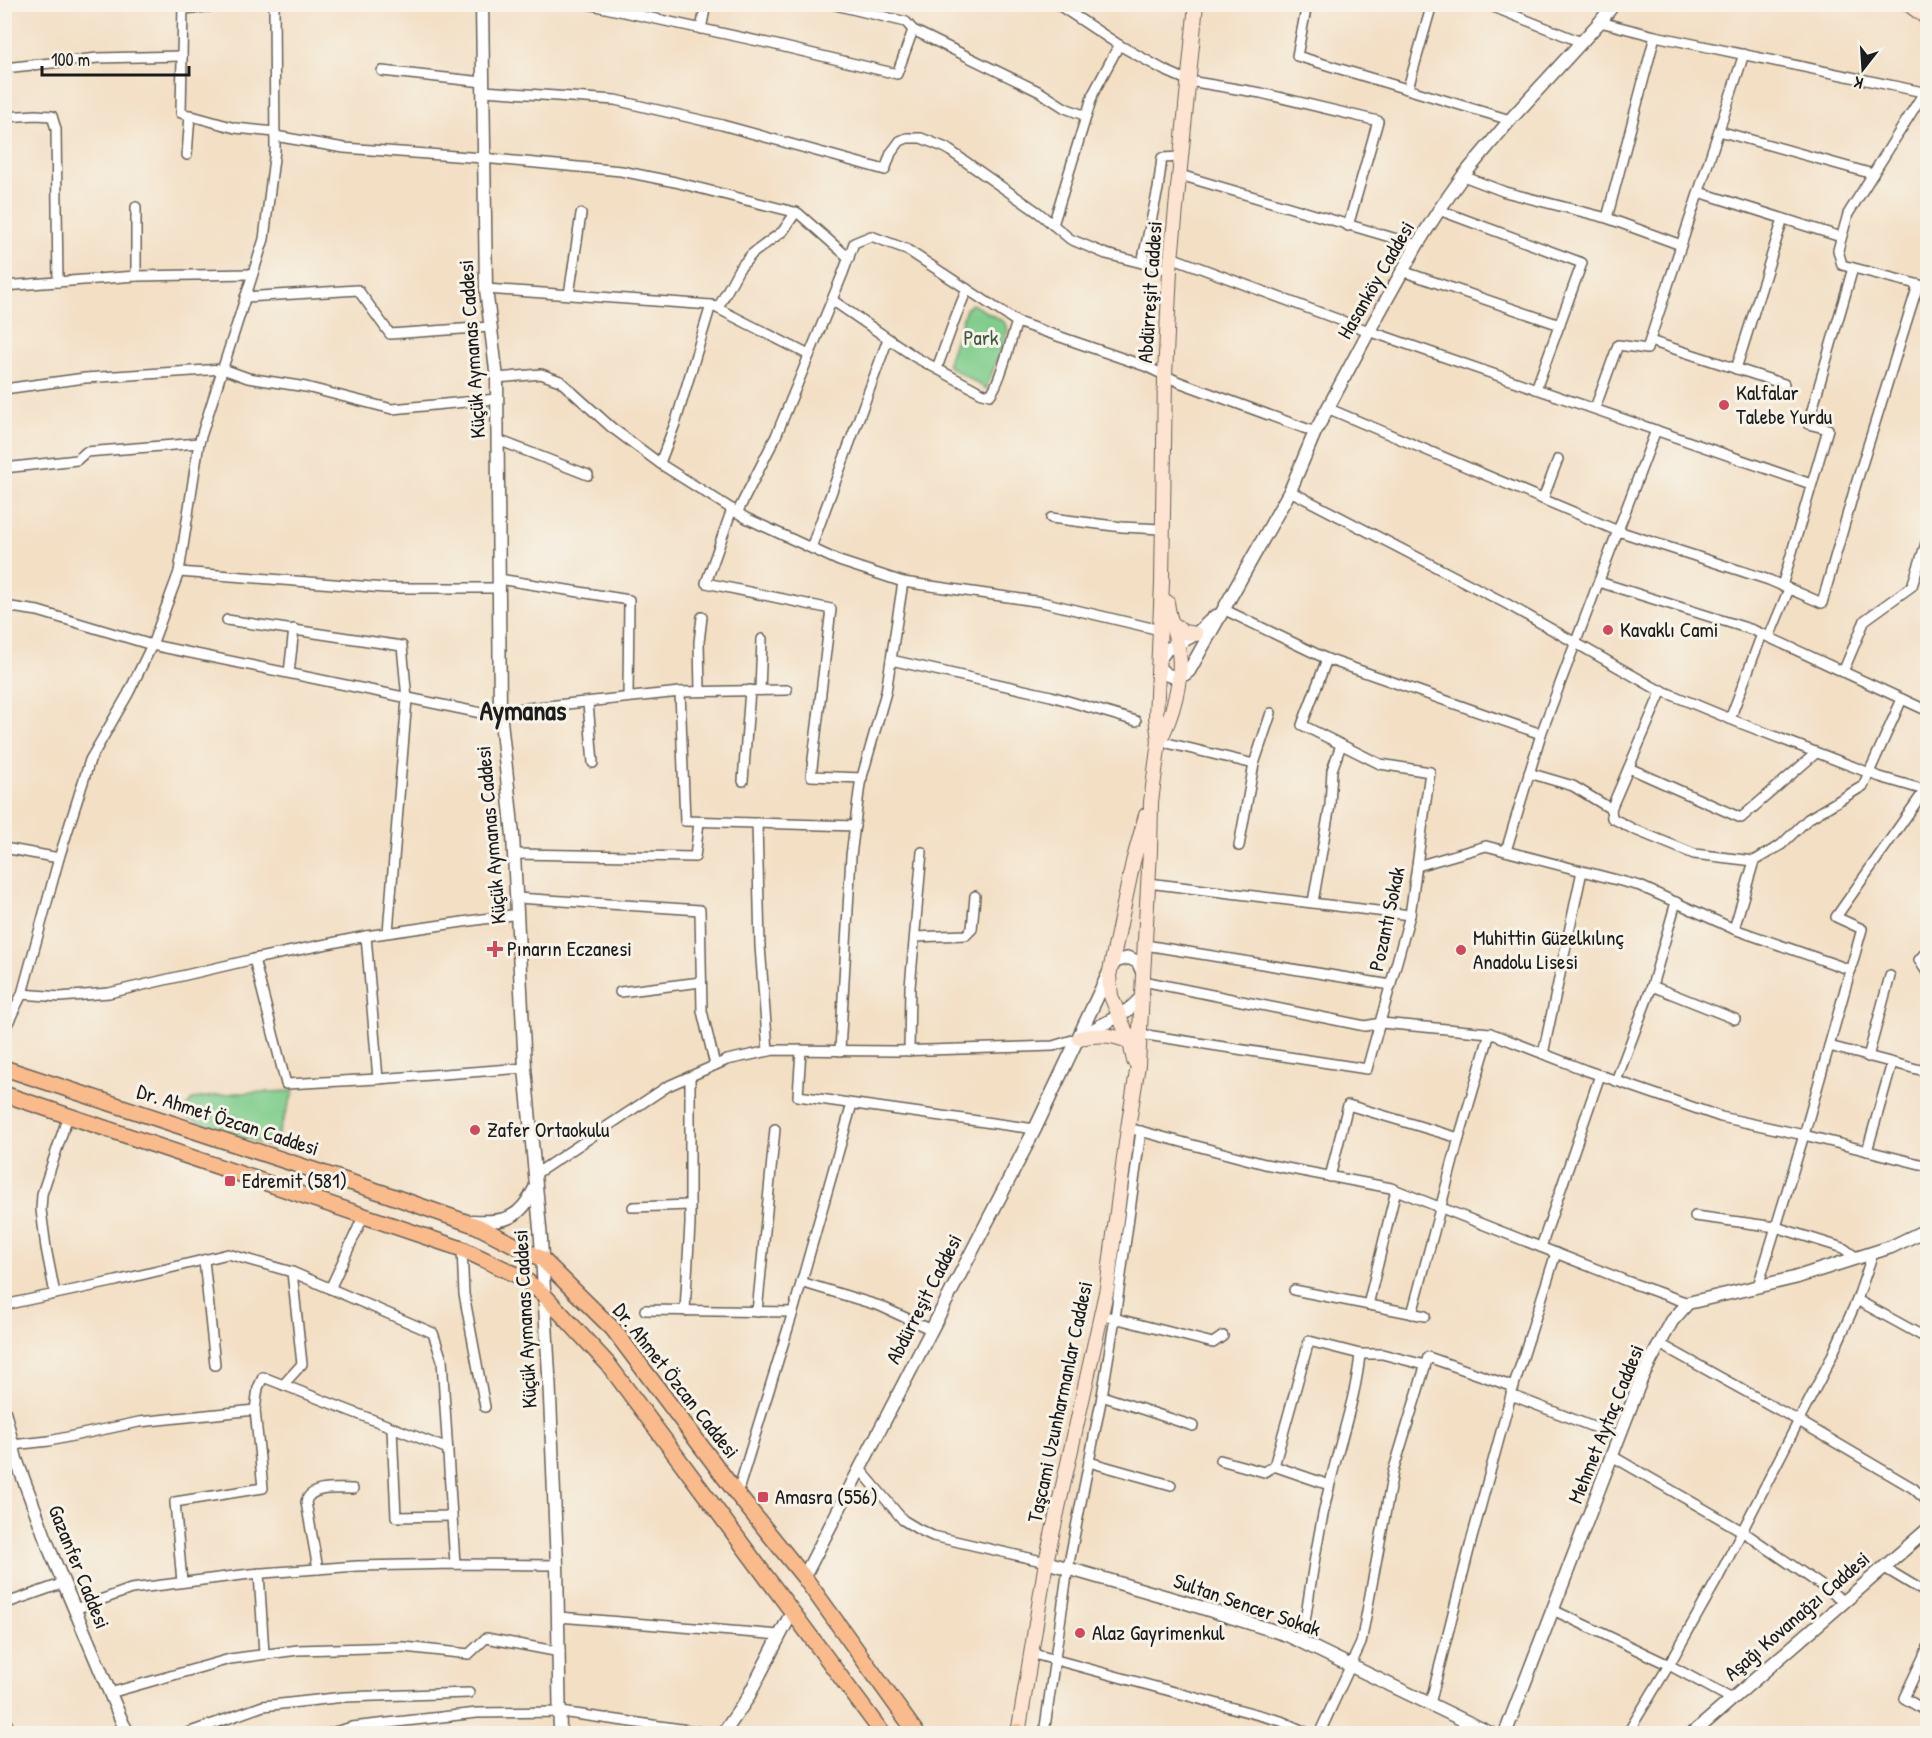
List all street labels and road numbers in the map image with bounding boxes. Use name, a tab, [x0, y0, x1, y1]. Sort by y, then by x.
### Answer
street label: Hasanköy Caddesi	[1330, 215, 1421, 344]
street label: Abdürreşit Caddesi	[1130, 220, 1169, 364]
street label: Küçük Aymanas Caddesi	[451, 259, 492, 439]
street label: Küçük Aymanas Caddesi	[468, 745, 513, 925]
street label: Pozantı Sokak	[1361, 864, 1412, 974]
street label: Dr. Ahmet Özcan Caddesi	[133, 1076, 323, 1163]
street label: Küçük Aymanas Caddesi	[505, 1229, 544, 1409]
street label: Abdürreşit Caddesi	[878, 1229, 969, 1369]
street label: Taşcami Uzunharmanlar Caddesi	[1020, 1279, 1099, 1525]
street label: Dr. Ahmet Özcan Caddesi	[607, 1297, 746, 1464]
street label: Mehmet Aytaç Caddesi	[1560, 1340, 1651, 1508]
street label: Gazanfer Caddesi	[41, 1501, 117, 1633]
street label: Aşağı Kovanağzı Caddesi	[1718, 1544, 1876, 1687]
street label: Sultan Sencer Sokak	[1170, 1566, 1325, 1643]

